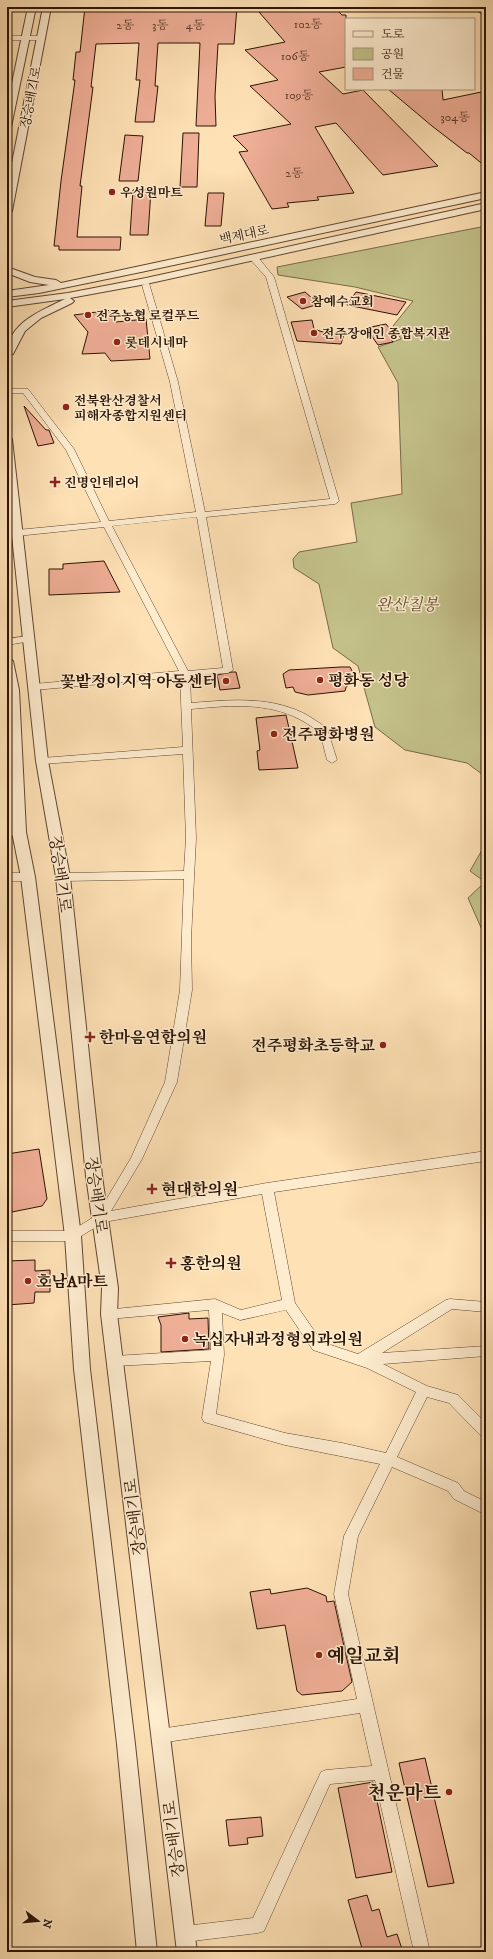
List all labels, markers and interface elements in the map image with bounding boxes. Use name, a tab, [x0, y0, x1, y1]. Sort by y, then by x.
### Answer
house number: 102동	[294, 17, 323, 32]
house number: 2동	[116, 18, 134, 33]
house number: 3동	[152, 18, 168, 33]
house number: 4동	[186, 18, 205, 33]
legend	[345, 18, 475, 90]
text: 도로	[381, 27, 405, 42]
text: 공원	[381, 47, 404, 62]
house number: 106동	[281, 49, 310, 64]
street label: 장승배기로	[17, 64, 45, 130]
text: 건물	[381, 67, 405, 82]
house number: 109동	[285, 88, 314, 103]
house number: 304동	[440, 110, 470, 125]
house number: 2동	[285, 166, 303, 181]
place label: 우성원마트	[120, 185, 183, 201]
marker: 우성원마트	[107, 187, 117, 197]
street label: 백제대로	[218, 222, 271, 248]
place label: 참예수교회	[311, 294, 374, 310]
marker: 참예수교회	[298, 296, 308, 306]
place label: 전주농협 로컬푸드	[96, 308, 200, 324]
marker: 전주농협 로컬푸드	[83, 310, 93, 320]
place label: 전주장애인 종합복지관	[322, 326, 451, 342]
marker: 전주장애인 종합복지관	[309, 328, 319, 338]
place label: 롯데시네마	[125, 335, 188, 351]
marker: 롯데시네마	[112, 337, 122, 347]
place label: 전북완산경찰서 피해자종합지원센터	[74, 393, 187, 424]
marker: 전북완산경찰서 피해자종합지원센터	[61, 402, 71, 412]
place label: 진명인테리어	[64, 475, 139, 491]
marker: 진명인테리어	[49, 476, 61, 488]
park label: 완산칠봉	[376, 595, 439, 615]
place label: 평화동 성당	[328, 671, 409, 691]
place label: 꽃밭정이지역 아동센터	[60, 672, 218, 692]
marker: 평화동 성당	[315, 675, 325, 685]
marker: 꽃밭정이지역 아동센터	[221, 676, 231, 686]
place label: 전주평화병원	[282, 725, 375, 745]
marker: 전주평화병원	[269, 729, 279, 739]
street label: 장승배기로	[45, 834, 75, 914]
place label: 한마음연합의원	[99, 1028, 207, 1048]
marker: 한마음연합의원	[84, 1031, 96, 1043]
place label: 전주평화초등학교	[251, 1036, 376, 1056]
marker: 전주평화초등학교	[378, 1040, 388, 1050]
street label: 장승배기로	[81, 1155, 111, 1235]
place label: 현대한의원	[161, 1180, 238, 1200]
marker: 현대한의원	[146, 1183, 158, 1195]
place label: 홍한의원	[180, 1254, 242, 1274]
marker: 홍한의원	[165, 1257, 177, 1269]
place label: 호남A마트	[36, 1272, 109, 1292]
marker: 호남A마트	[23, 1276, 33, 1286]
place label: 녹십자내과정형외과의원	[193, 1330, 363, 1350]
marker: 녹십자내과정형외과의원	[180, 1334, 190, 1344]
street label: 장승배기로	[120, 1477, 150, 1556]
place label: 예일교회	[327, 1645, 400, 1668]
marker: 예일교회	[314, 1650, 324, 1660]
place label: 천운마트	[368, 1782, 442, 1805]
marker: 천운마트	[444, 1787, 454, 1797]
street label: 장승배기로	[159, 1799, 189, 1878]
north arrow	[18, 1901, 58, 1941]
text: N	[39, 1917, 55, 1930]

